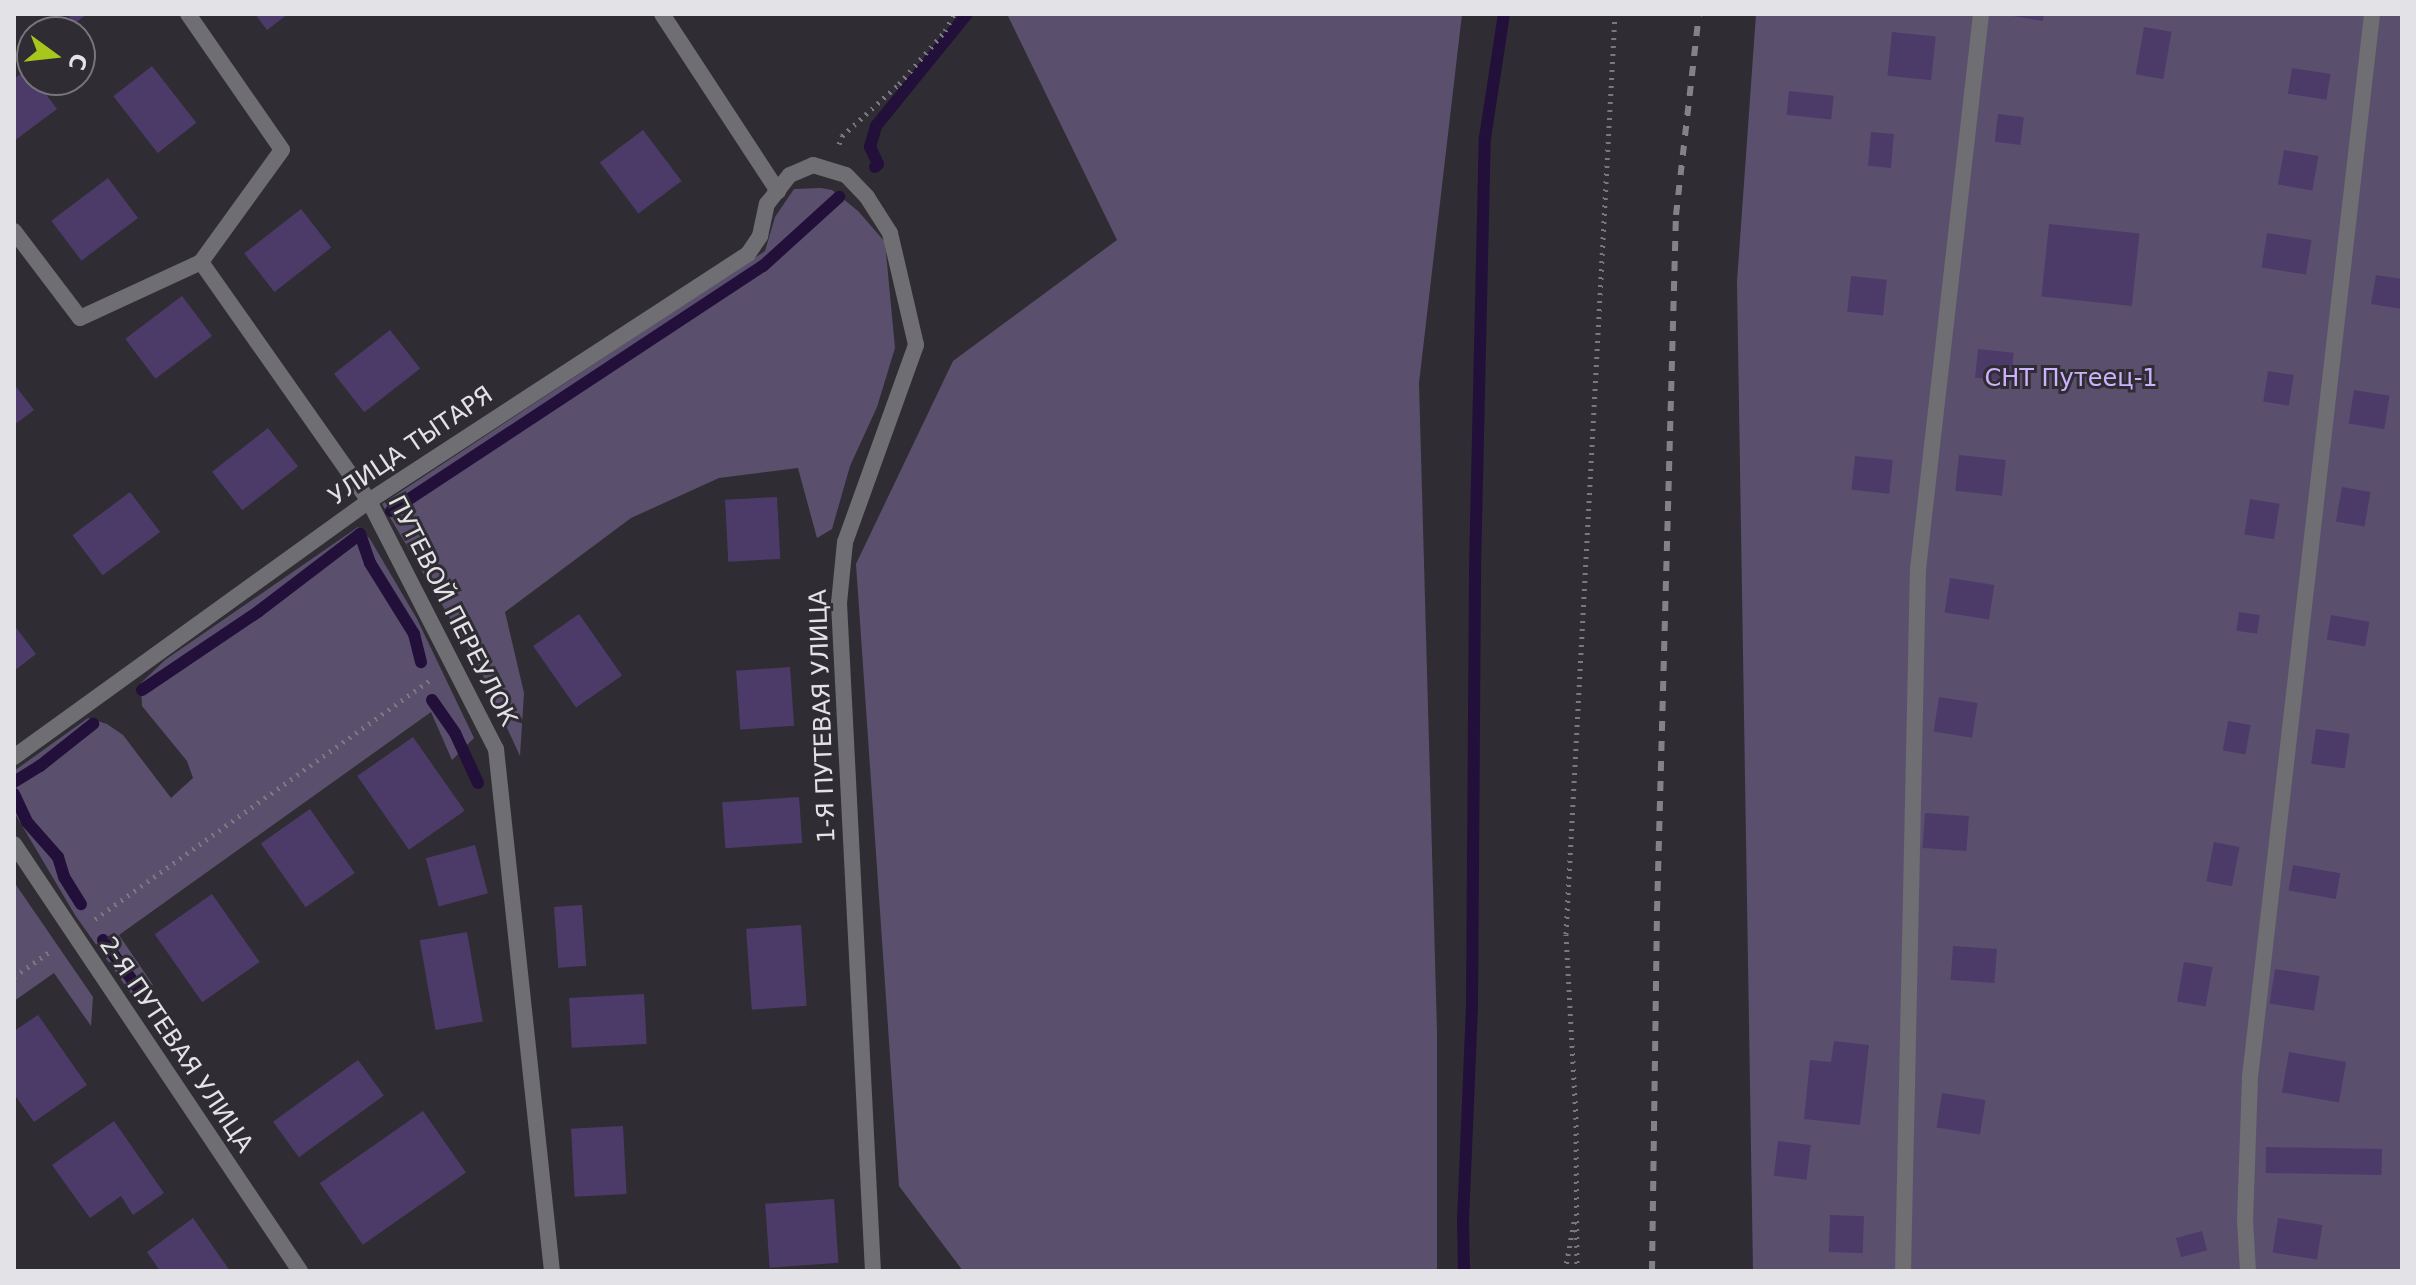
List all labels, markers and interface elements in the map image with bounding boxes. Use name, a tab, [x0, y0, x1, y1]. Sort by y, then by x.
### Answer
north arrow	[16, 16, 96, 96]
text: С	[64, 51, 92, 73]
park label: СНТ Путеец-1	[1984, 365, 2158, 393]
street label: УЛИЦА ТЫТАРЯ	[324, 381, 498, 511]
street label: ПУТЕВОЙ ПЕРЕУЛОК	[381, 491, 523, 731]
street label: 1-Я ПУТЕВАЯ УЛИЦА	[804, 589, 842, 843]
street label: 2-Я ПУТЕВАЯ УЛИЦА	[93, 932, 259, 1158]

